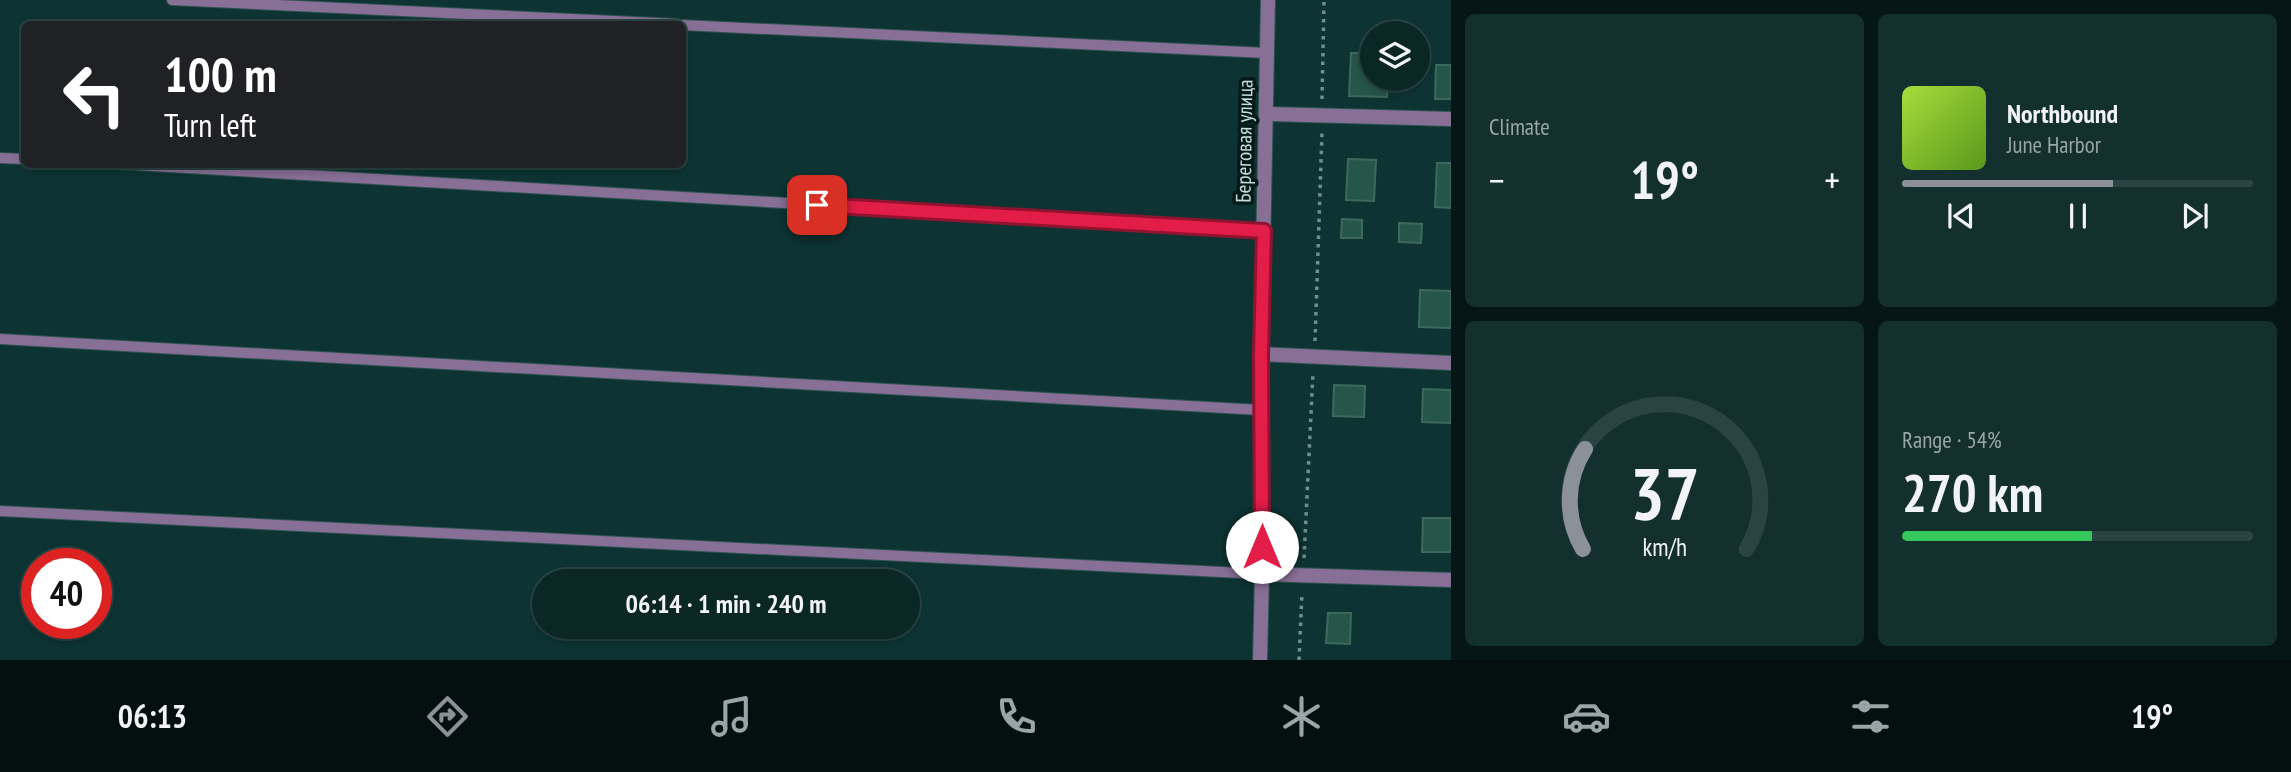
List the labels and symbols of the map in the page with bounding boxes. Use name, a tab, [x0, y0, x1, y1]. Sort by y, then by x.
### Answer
street label: Береговая улица	[1229, 79, 1259, 203]
pin	[787, 175, 847, 235]
position arrow	[1225, 510, 1299, 584]
speed limit sign: 40	[21, 548, 112, 639]

